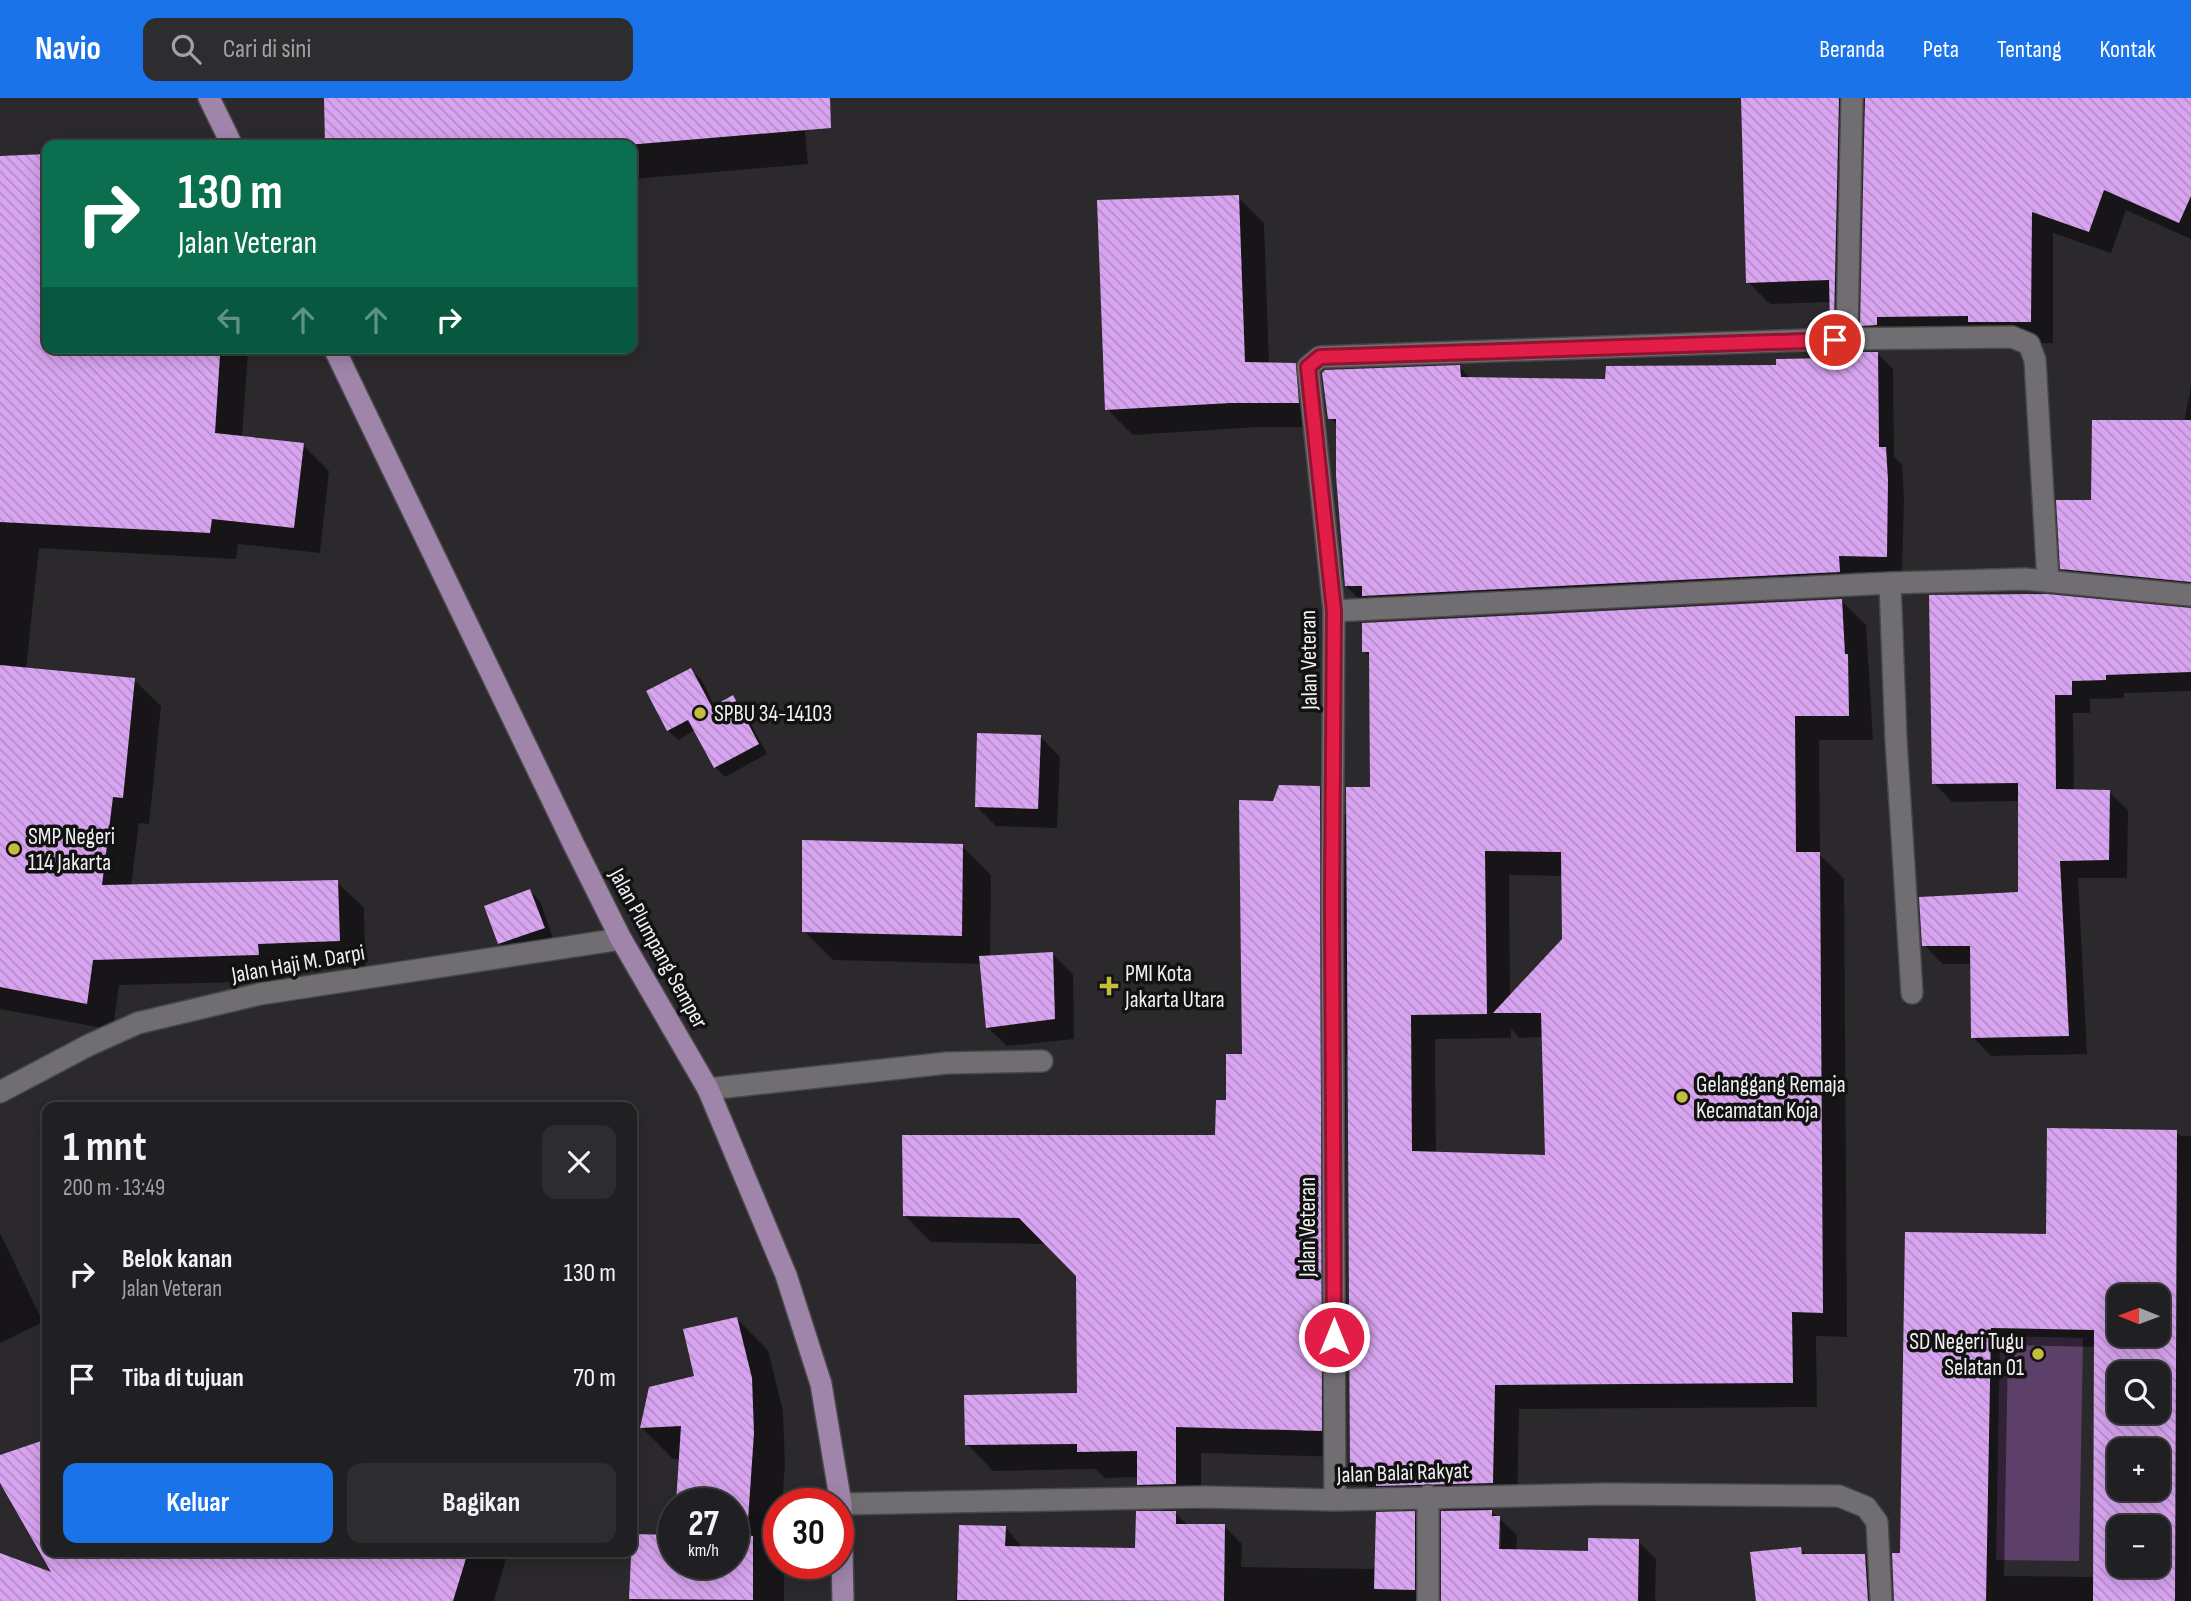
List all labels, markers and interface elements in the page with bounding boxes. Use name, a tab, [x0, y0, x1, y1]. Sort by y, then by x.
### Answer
search box	[143, 18, 633, 81]
text: Navio	[35, 29, 101, 69]
icon: search	[167, 30, 205, 68]
text: Cari di sini	[223, 34, 311, 65]
text: Beranda	[1819, 35, 1885, 64]
text: Peta	[1923, 35, 1959, 64]
text: Tentang	[1997, 35, 2062, 64]
text: Kontak	[2100, 35, 2156, 64]
text: 130 m	[178, 164, 283, 223]
icon: right	[63, 168, 154, 259]
text: Jalan Veteran	[178, 224, 317, 263]
icon: left	[211, 301, 249, 339]
icon: ahead	[284, 301, 322, 339]
icon: ahead	[357, 301, 395, 339]
icon: right	[430, 301, 468, 339]
pin	[1805, 310, 1865, 370]
icon: arrive	[1816, 321, 1854, 359]
street label: Jalan Veteran	[1294, 610, 1324, 711]
place label: SPBU 34-14103	[714, 700, 832, 728]
marker: SPBU 34-14103	[692, 705, 708, 721]
place label: SMP Negeri 114 Jakarta	[28, 823, 115, 877]
marker: SMP Negeri 114 Jakarta	[6, 841, 22, 857]
street label: Jalan Plumpang Semper	[602, 863, 714, 1034]
street label: Jalan Haji M. Darpi	[228, 938, 367, 990]
place label: PMI Kota Jakarta Utara	[1124, 960, 1225, 1014]
marker: PMI Kota Jakarta Utara	[1099, 976, 1119, 996]
place label: Gelanggang Remaja Kecamatan Koja	[1696, 1071, 1846, 1125]
marker: Gelanggang Remaja Kecamatan Koja	[1674, 1089, 1690, 1105]
text: 1 mnt	[63, 1122, 147, 1173]
button: close	[542, 1125, 616, 1199]
text: 200 m · 13:49	[63, 1174, 165, 1202]
street label: Jalan Veteran	[1294, 1177, 1322, 1278]
text: Belok kanan	[122, 1244, 232, 1275]
icon: right	[63, 1255, 101, 1293]
text: 130 m	[564, 1258, 616, 1289]
text: Jalan Veteran	[122, 1275, 222, 1303]
north arrow	[2107, 1284, 2170, 1348]
map controls	[2107, 1284, 2170, 1578]
position arrow	[1297, 1300, 1371, 1374]
place label: SD Negeri Tugu Selatan 01	[1909, 1328, 2024, 1382]
marker: SD Negeri Tugu Selatan 01	[2030, 1346, 2046, 1362]
icon: arrive	[63, 1360, 101, 1398]
button: search	[2107, 1361, 2170, 1424]
text: Tiba di tujuan	[122, 1363, 244, 1394]
text: 70 m	[573, 1363, 616, 1394]
button: +	[2107, 1438, 2170, 1501]
street label: Jalan Balai Rakyat	[1335, 1457, 1470, 1489]
button: Keluar	[63, 1463, 333, 1543]
button: Bagikan	[347, 1463, 616, 1543]
speed limit sign: 30	[763, 1488, 854, 1579]
text: 27	[688, 1503, 719, 1546]
button: −	[2107, 1515, 2170, 1578]
text: km/h	[688, 1540, 719, 1561]

